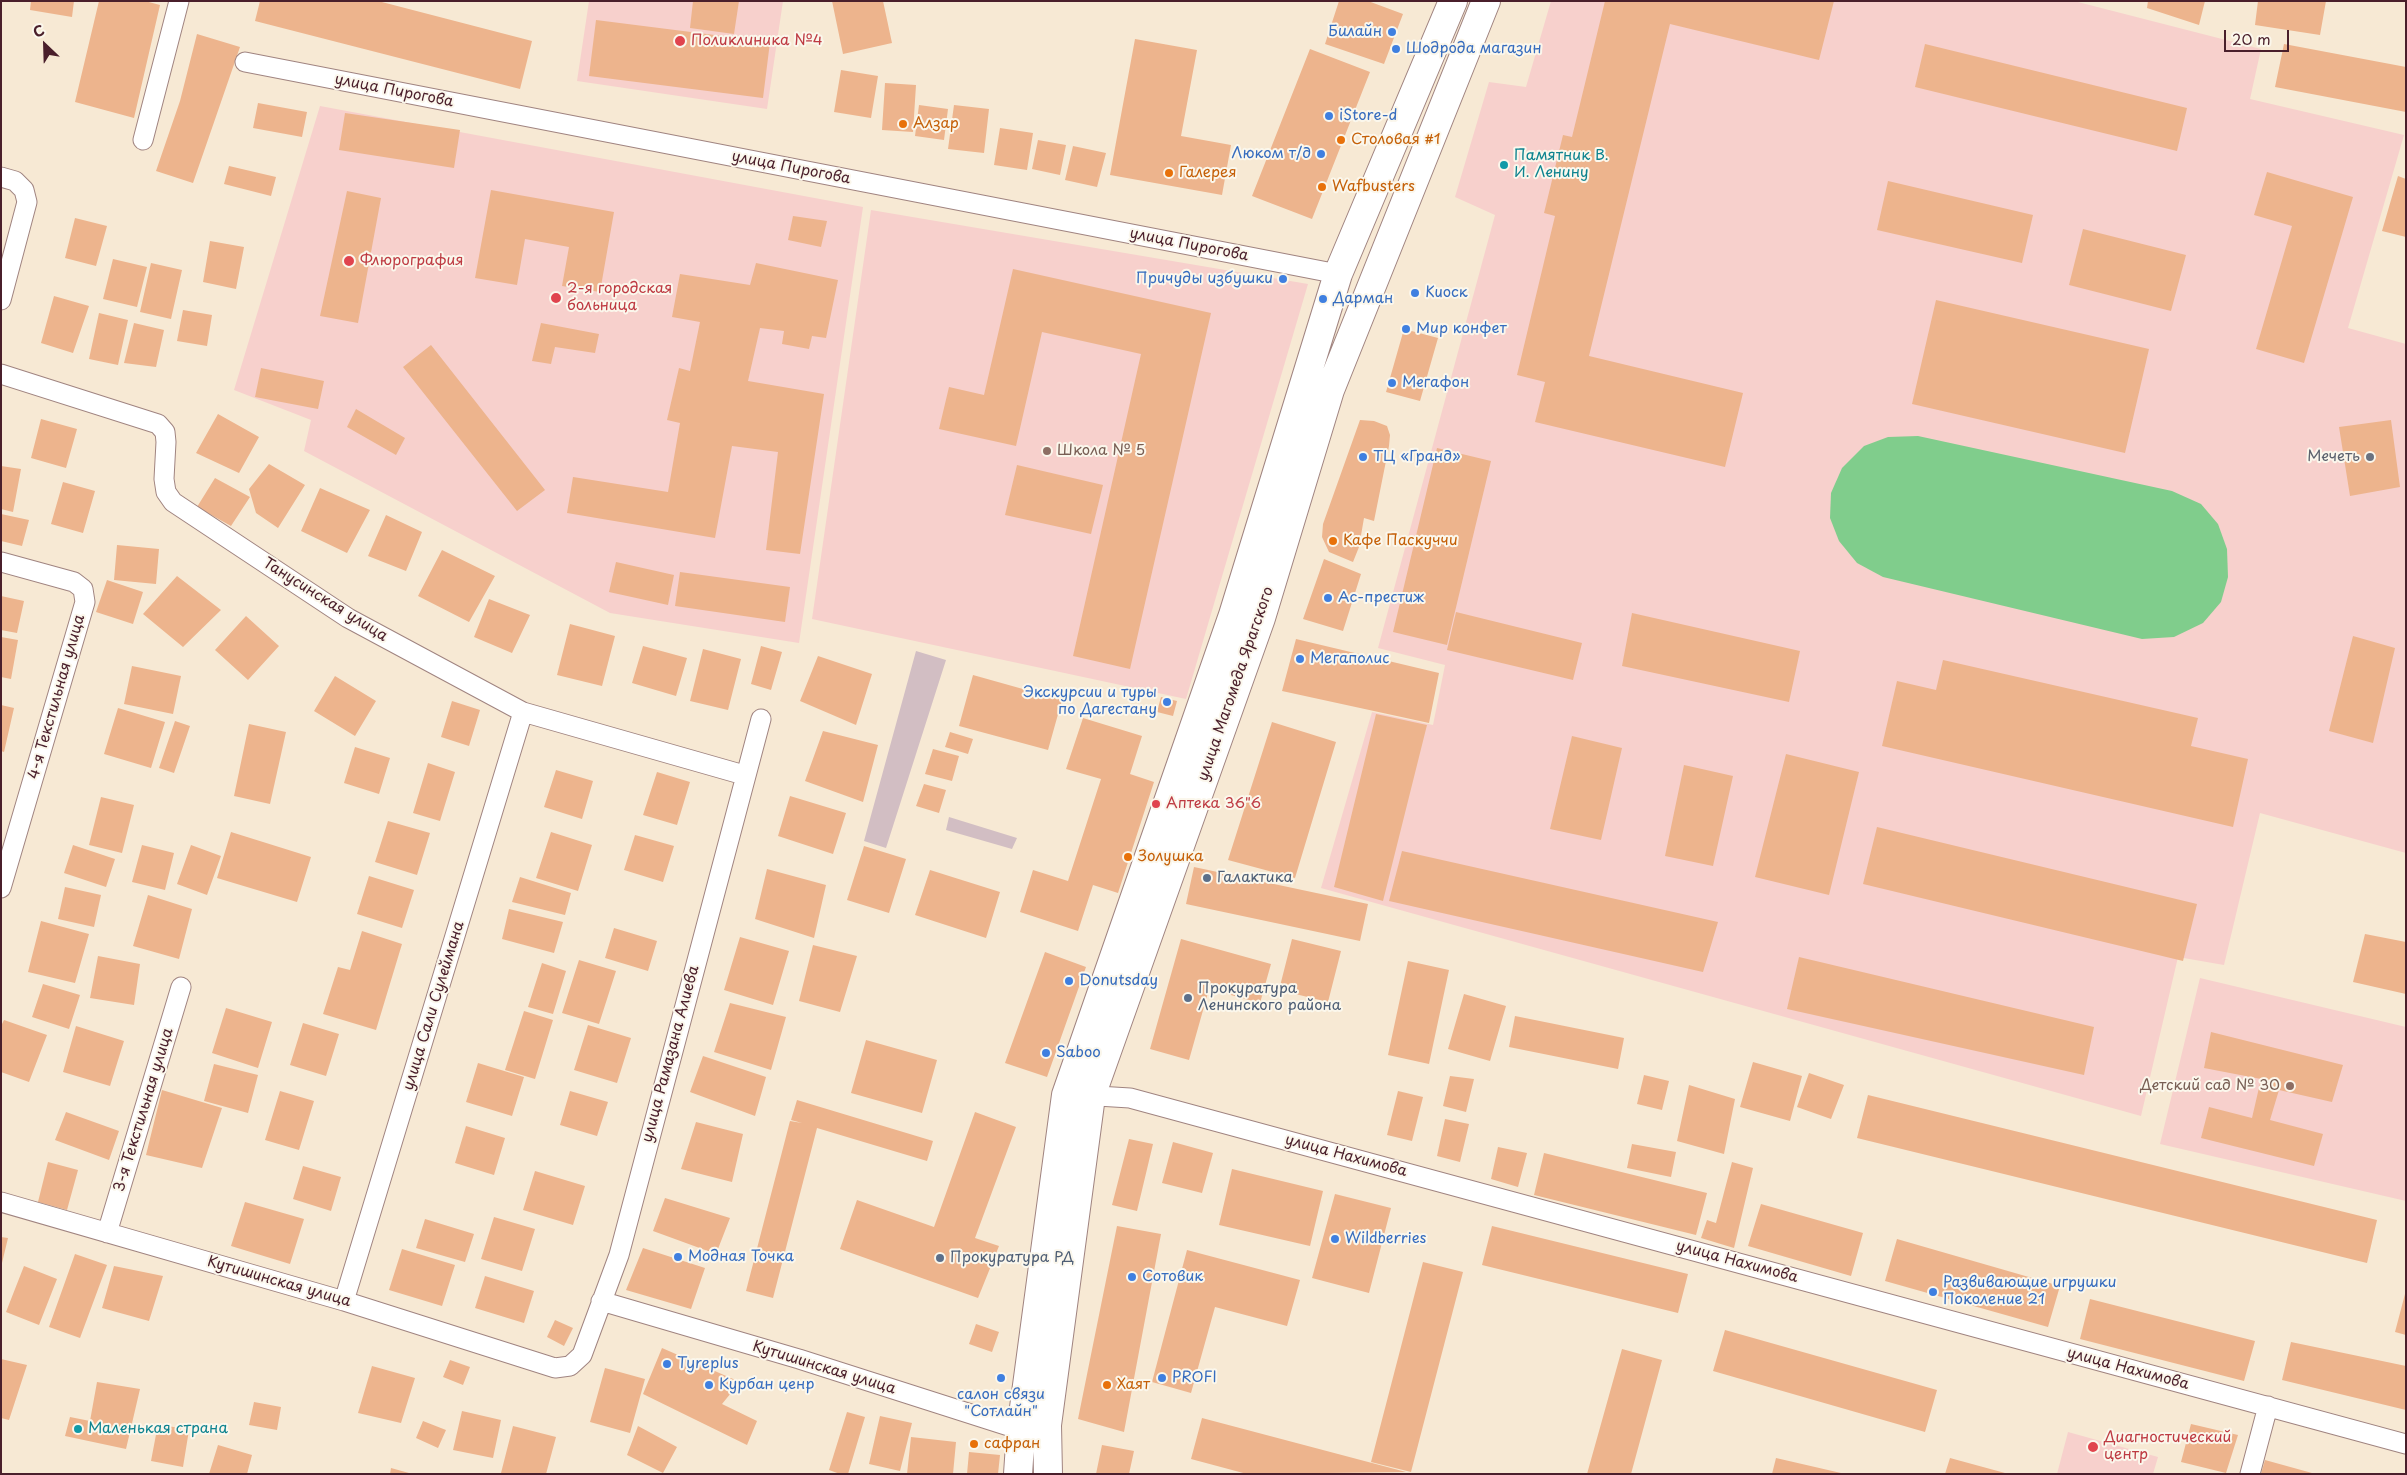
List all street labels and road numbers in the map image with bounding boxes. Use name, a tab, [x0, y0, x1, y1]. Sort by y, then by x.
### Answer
street label: улица Пирогова	[333, 71, 455, 111]
street label: улица Пирогова	[730, 148, 852, 188]
street label: улица Пирогова	[1128, 225, 1250, 265]
street label: Танусинская улица	[259, 554, 391, 646]
street label: улица Магомеда Ярагского	[1194, 584, 1278, 784]
street label: 4-я Текстильная улица	[25, 613, 89, 781]
street label: улица Сали Сулеймана	[400, 919, 468, 1093]
street label: улица Рамазана Алиева	[639, 964, 703, 1144]
street label: 3-я Текстильная улица	[110, 1026, 178, 1194]
street label: улица Нахимова	[1283, 1131, 1409, 1181]
street label: улица Нахимова	[1674, 1237, 1800, 1287]
street label: Кутишинская улица	[205, 1253, 353, 1311]
street label: Кутишинская улица	[750, 1338, 898, 1398]
street label: улица Нахимова	[2065, 1344, 2191, 1394]

